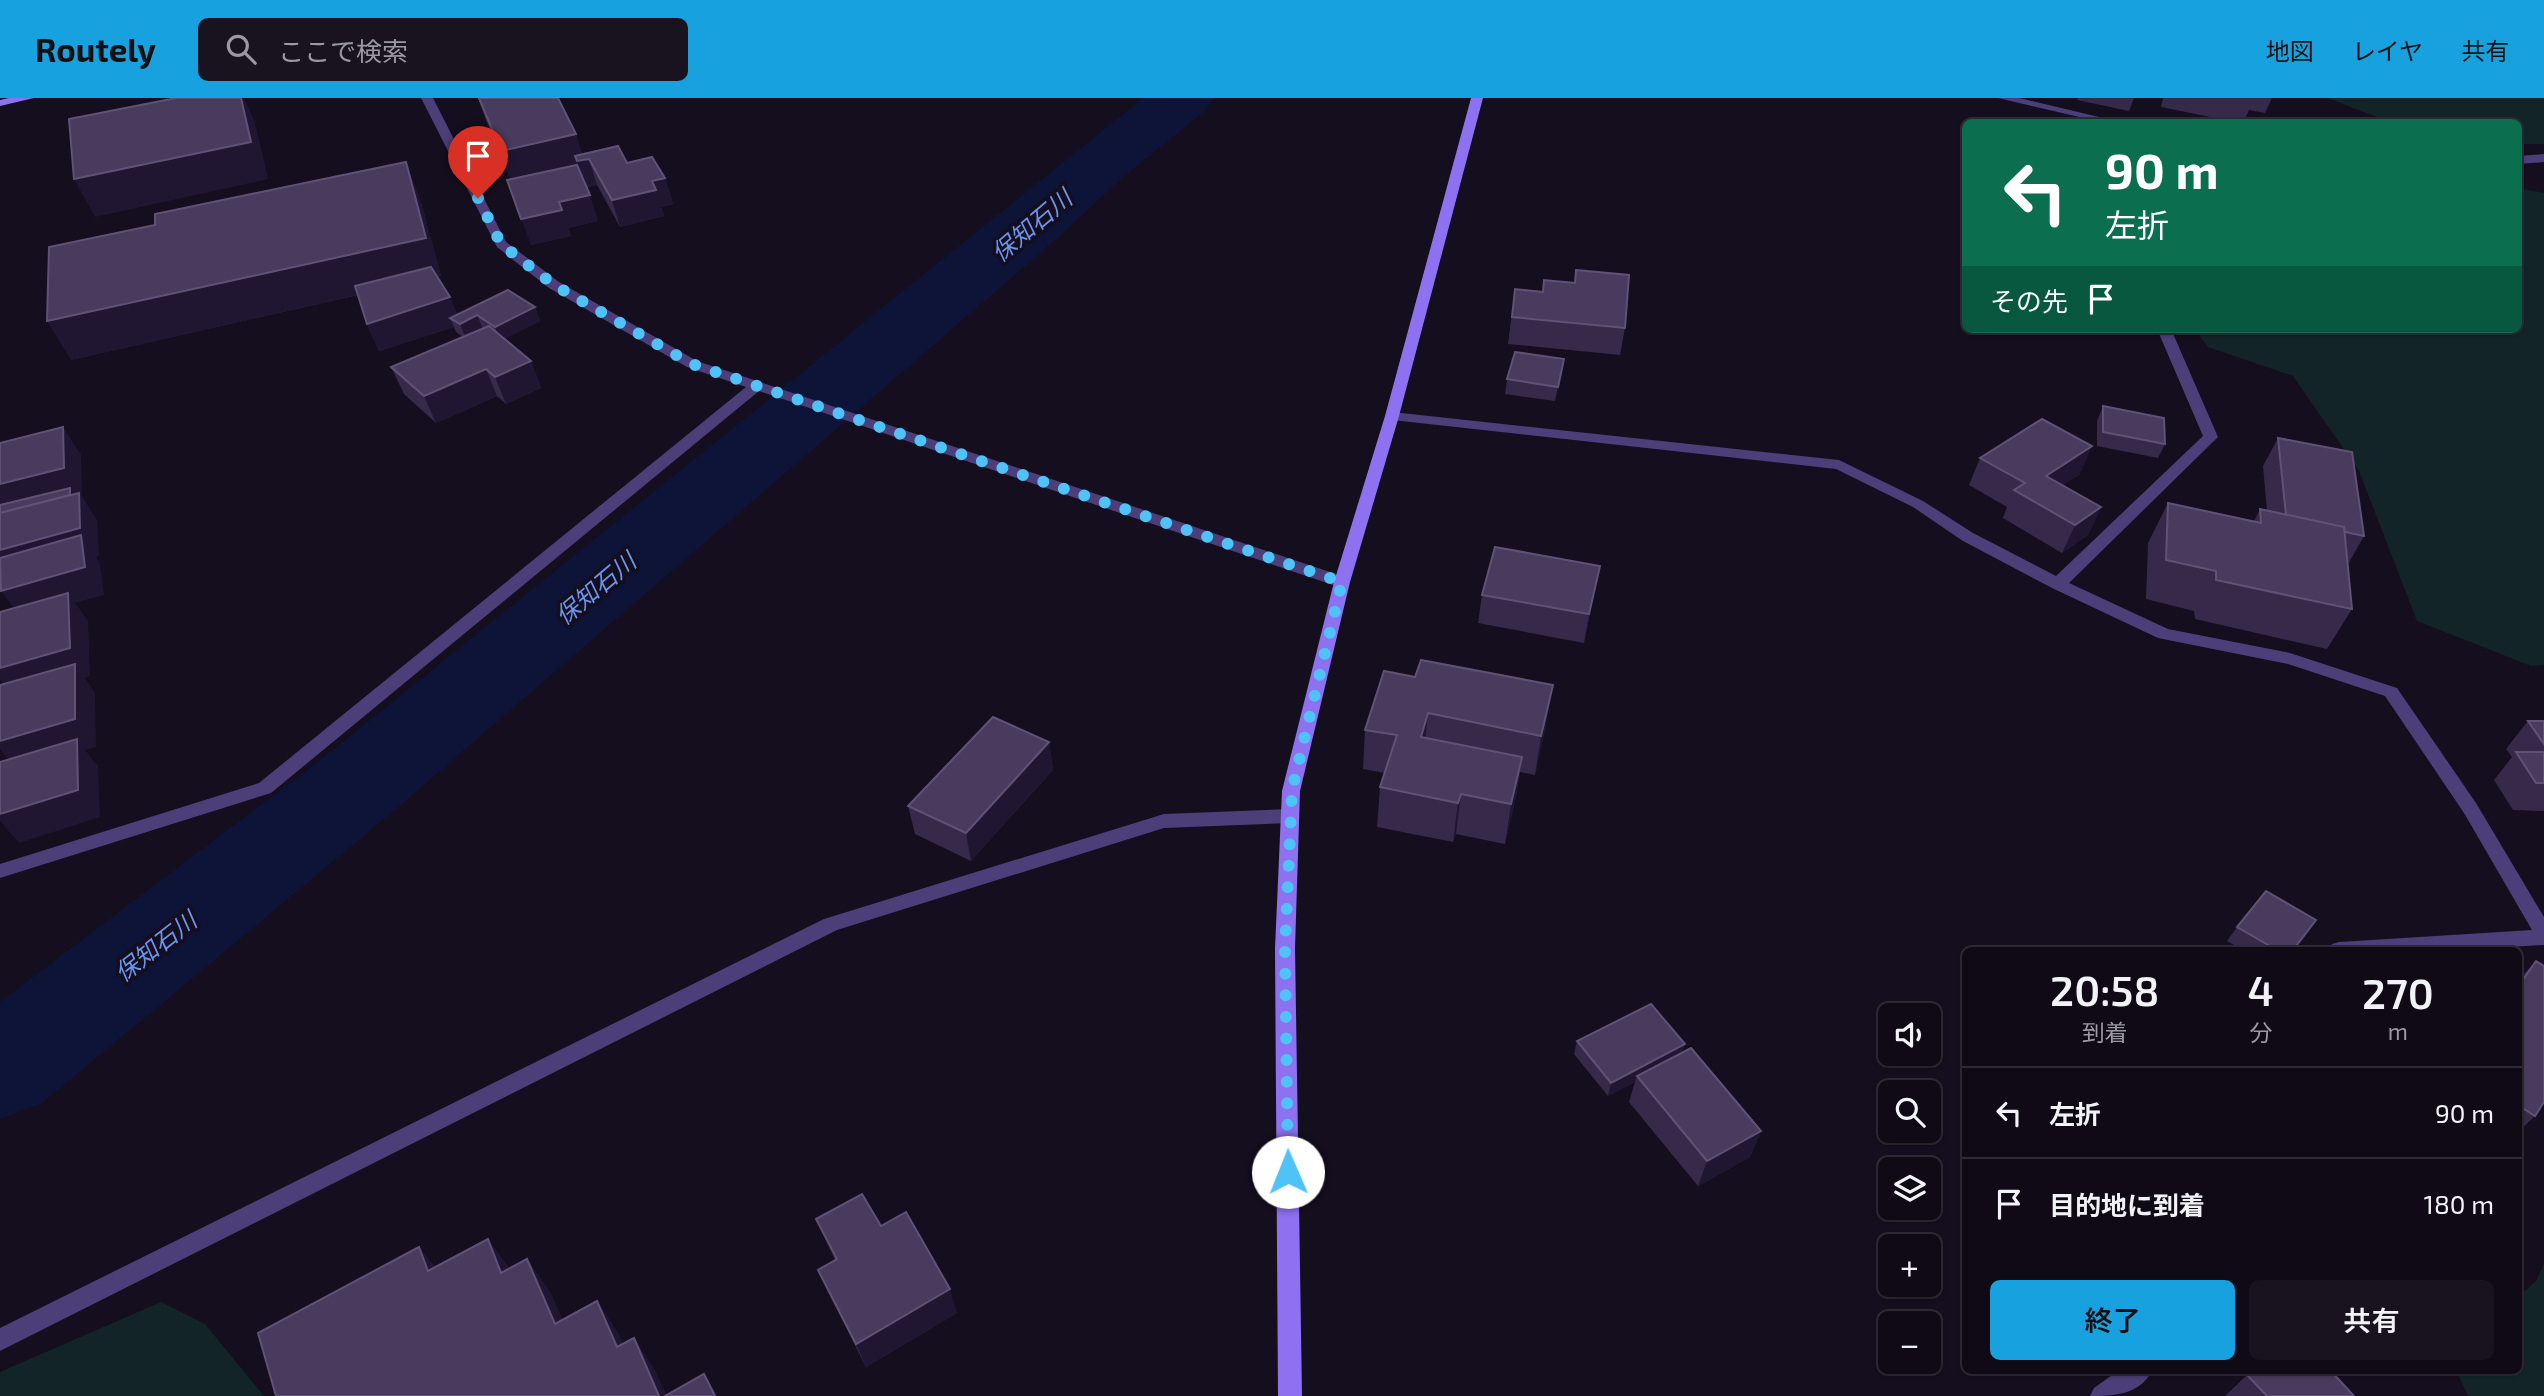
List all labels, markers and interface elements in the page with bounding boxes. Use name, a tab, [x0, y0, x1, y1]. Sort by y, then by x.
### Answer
search box	[198, 18, 688, 81]
text: Routely	[35, 29, 156, 69]
icon: search	[222, 30, 260, 68]
text: ここで検索	[278, 35, 408, 66]
text: 地図	[2266, 36, 2314, 65]
text: レイヤ	[2352, 36, 2423, 65]
text: 共有	[2461, 36, 2509, 65]
pin	[448, 126, 508, 198]
icon: arrive	[459, 137, 497, 175]
text: 90 m	[2105, 140, 2219, 199]
icon: left	[1990, 147, 2081, 238]
water label: 保知石川	[985, 181, 1079, 267]
text: 左折	[2105, 205, 2169, 243]
icon: arrive	[2082, 280, 2120, 318]
text: その先	[1990, 285, 2068, 316]
water label: 保知石川	[549, 544, 643, 630]
water label: 保知石川	[108, 903, 204, 987]
text: 20:58	[2050, 964, 2159, 1014]
text: 4	[2247, 964, 2274, 1014]
text: 270	[2362, 967, 2434, 1017]
map controls	[1878, 1003, 1941, 1374]
button: sound	[1878, 1003, 1941, 1066]
text: m	[2388, 1017, 2408, 1045]
text: 到着	[2082, 1018, 2128, 1046]
text: 分	[2249, 1018, 2272, 1046]
button: search	[1878, 1080, 1941, 1143]
icon: left	[1990, 1094, 2028, 1132]
text: 90 m	[2435, 1097, 2494, 1128]
text: 左折	[2049, 1098, 2101, 1129]
position arrow	[1251, 1135, 1325, 1209]
button: layers	[1878, 1157, 1941, 1220]
icon: arrive	[1990, 1185, 2028, 1223]
text: 180 m	[2424, 1188, 2494, 1219]
text: 目的地に到着	[2049, 1189, 2205, 1220]
button: +	[1878, 1234, 1941, 1297]
button: 終了	[1990, 1280, 2235, 1360]
button: 共有	[2249, 1280, 2494, 1360]
button: −	[1878, 1311, 1941, 1374]

